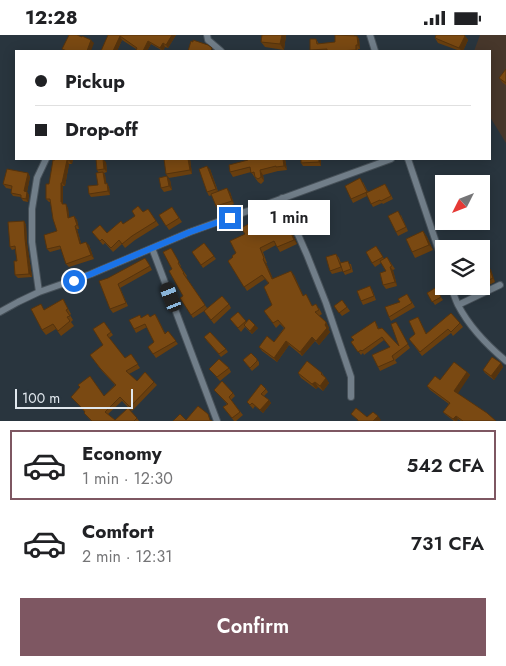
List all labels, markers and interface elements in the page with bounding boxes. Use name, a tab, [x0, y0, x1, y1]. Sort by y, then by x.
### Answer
text: 12:28	[25, 4, 78, 31]
text: Pickup	[65, 68, 125, 95]
text: Drop-off	[65, 116, 138, 143]
north arrow	[435, 175, 490, 230]
map controls	[435, 175, 490, 295]
callout: 1 min	[248, 201, 330, 235]
text: 1 min	[270, 206, 308, 229]
route end	[219, 207, 241, 229]
button: layers	[435, 240, 490, 295]
route start	[63, 270, 85, 292]
car	[158, 280, 183, 314]
scale bar	[15, 386, 132, 409]
text: 100 m	[22, 388, 60, 408]
text: Economy	[82, 440, 162, 467]
icon: car	[22, 443, 67, 488]
text: 542 CFA	[406, 452, 484, 479]
text: 1 min · 12:30	[82, 467, 173, 490]
text: Comfort	[82, 518, 154, 545]
icon: car	[22, 521, 67, 566]
text: 731 CFA	[411, 530, 484, 557]
text: 2 min · 12:31	[82, 545, 172, 568]
button: Confirm	[20, 598, 486, 656]

